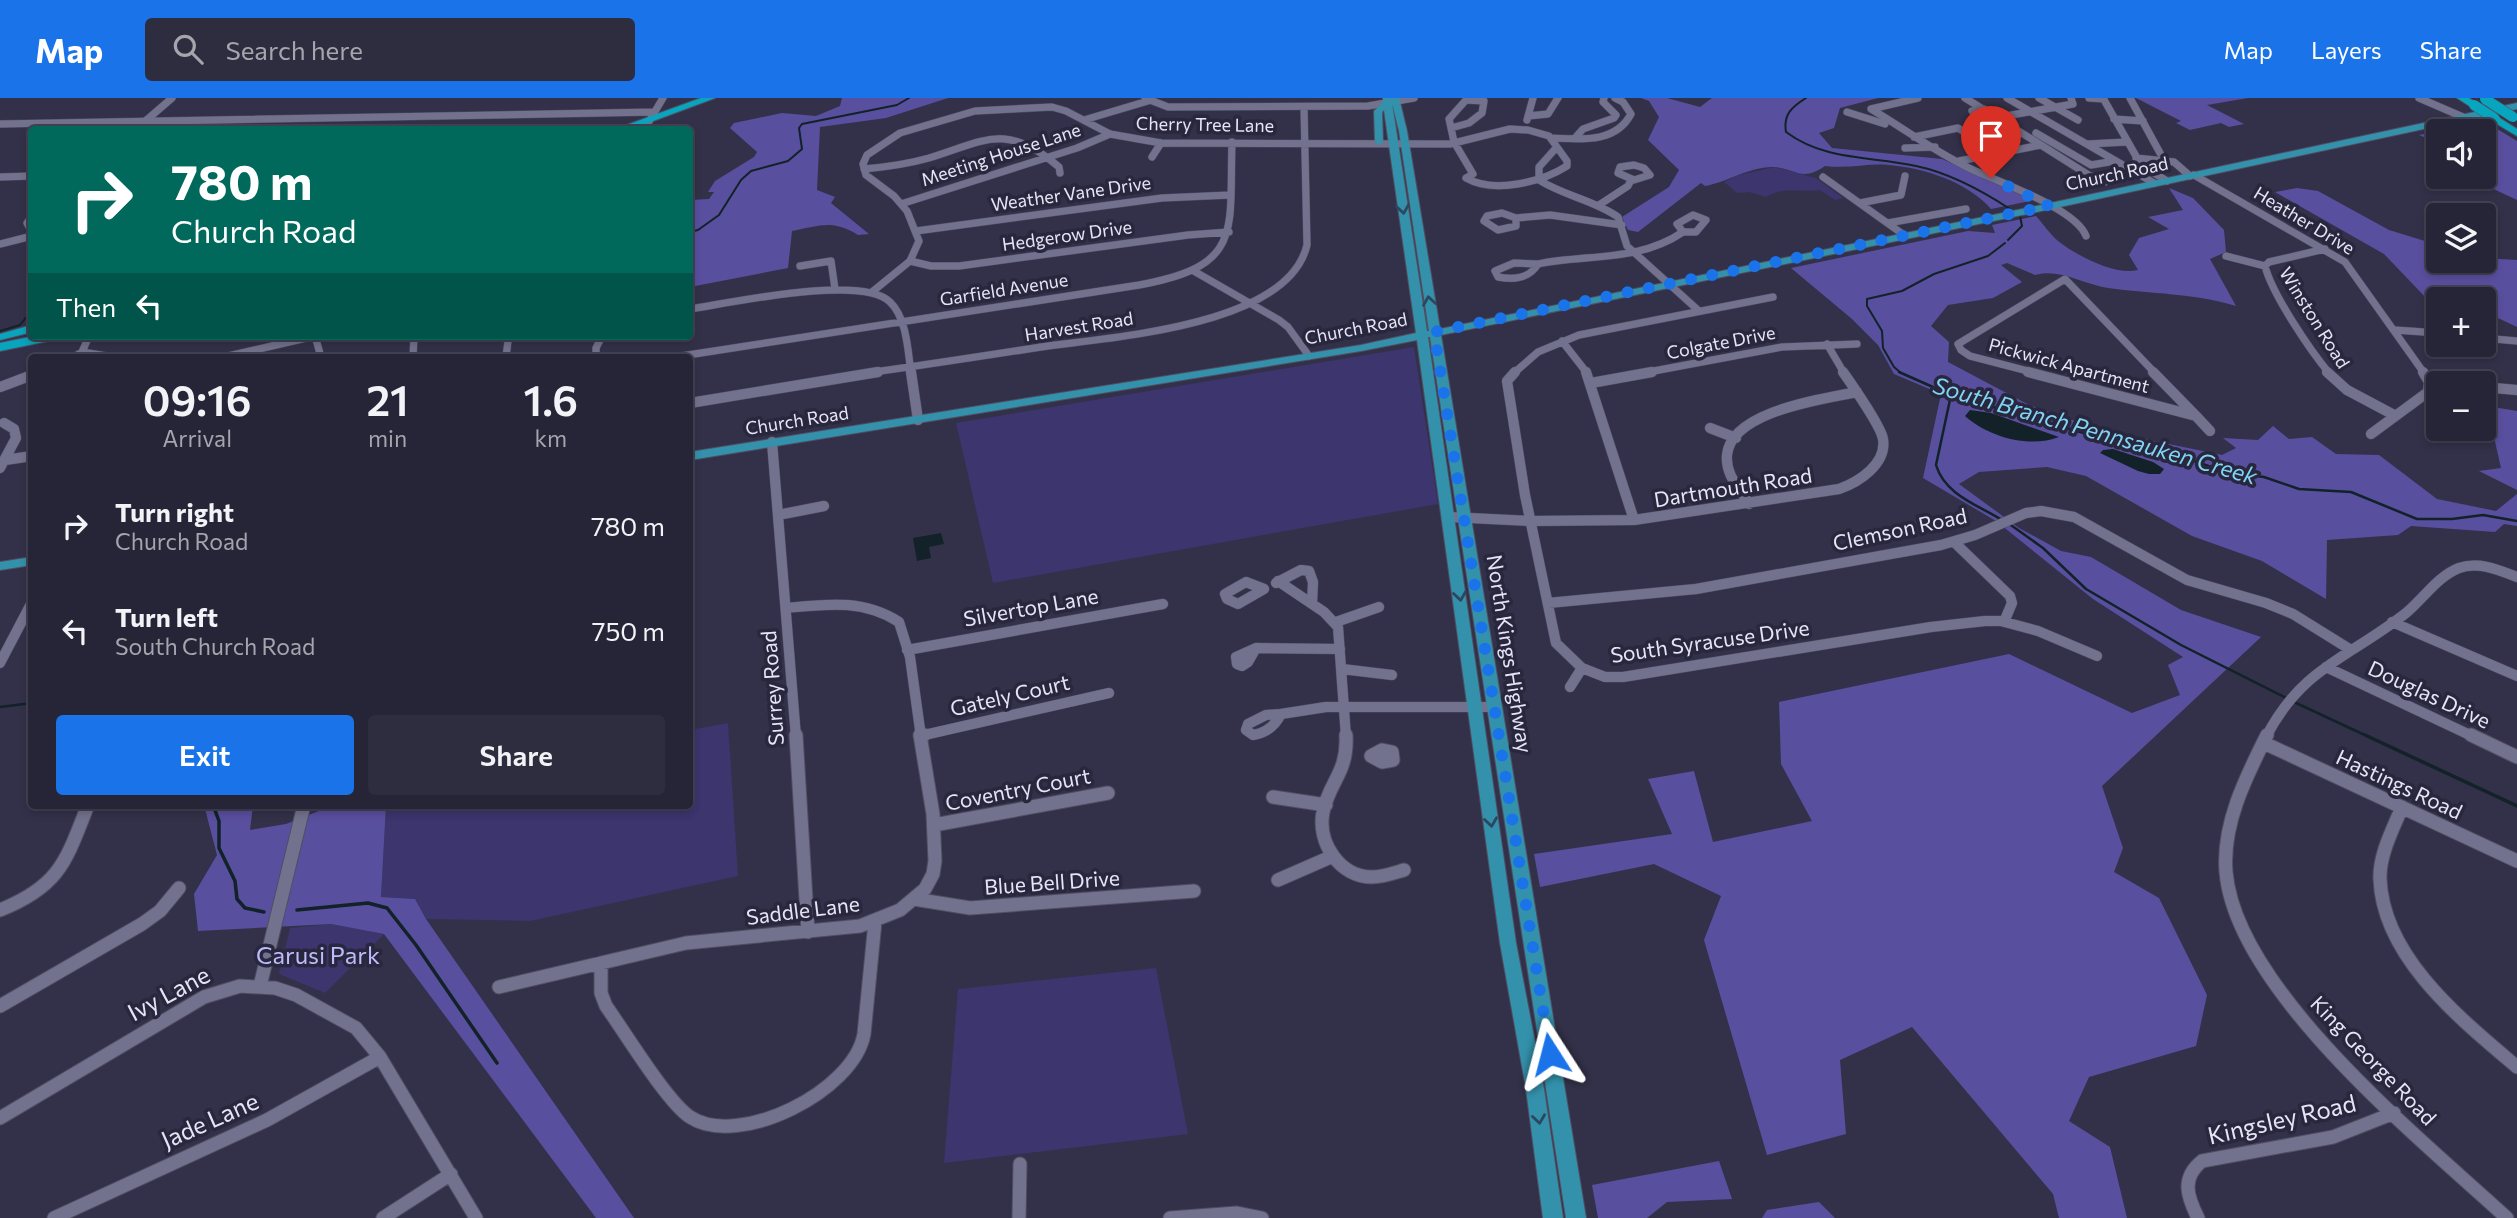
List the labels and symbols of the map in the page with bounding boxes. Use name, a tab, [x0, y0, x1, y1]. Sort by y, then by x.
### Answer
pin	[1961, 106, 2021, 178]
street label: Cherry Tree Lane	[1136, 112, 1274, 136]
street label: Meeting House Lane	[918, 118, 1083, 190]
street label: Church Road	[2064, 151, 2170, 195]
street label: Weather Vane Drive	[989, 171, 1152, 215]
street label: Heather Drive	[2250, 181, 2359, 259]
one-way arrow	[1395, 203, 1410, 215]
street label: Hedgerow Drive	[1000, 215, 1133, 255]
street label: Winston Road	[2275, 263, 2355, 372]
street label: Garfield Avenue	[938, 268, 1069, 310]
one-way arrow	[1422, 295, 1437, 307]
street label: Harvest Road	[1023, 307, 1135, 345]
street label: Church Road	[1303, 307, 1409, 349]
street label: Colgate Drive	[1665, 321, 1777, 363]
street label: Pickwick Apartment	[1986, 333, 2152, 397]
water label: South Branch Pennsauken Creek	[1930, 370, 2261, 490]
street label: Church Road	[744, 401, 850, 439]
street label: Dartmouth Road	[1652, 462, 1814, 511]
street label: Clemson Road	[1830, 502, 1969, 555]
street label: North Kings Highway	[1482, 553, 1539, 755]
street label: Silvertop Lane	[961, 582, 1100, 631]
one-way arrow	[1453, 590, 1468, 602]
street label: South Syracuse Drive	[1609, 614, 1811, 667]
street label: Surrey Road	[755, 630, 788, 746]
street label: Douglas Drive	[2365, 654, 2495, 733]
street label: Gately Court	[948, 669, 1072, 720]
street label: Hastings Road	[2333, 744, 2467, 824]
street label: Coventry Court	[943, 762, 1093, 815]
one-way arrow	[1483, 816, 1498, 828]
street label: Blue Bell Drive	[983, 864, 1120, 899]
street label: Saddle Lane	[745, 890, 861, 929]
park label: Carusi Park	[256, 940, 380, 969]
street label: Ivy Lane	[122, 959, 214, 1026]
street label: King George Road	[2306, 990, 2442, 1130]
position arrow	[1513, 1017, 1587, 1091]
street label: Jade Lane	[156, 1085, 262, 1154]
street label: Kingsley Road	[2205, 1087, 2359, 1150]
one-way arrow	[1532, 1113, 1547, 1124]

